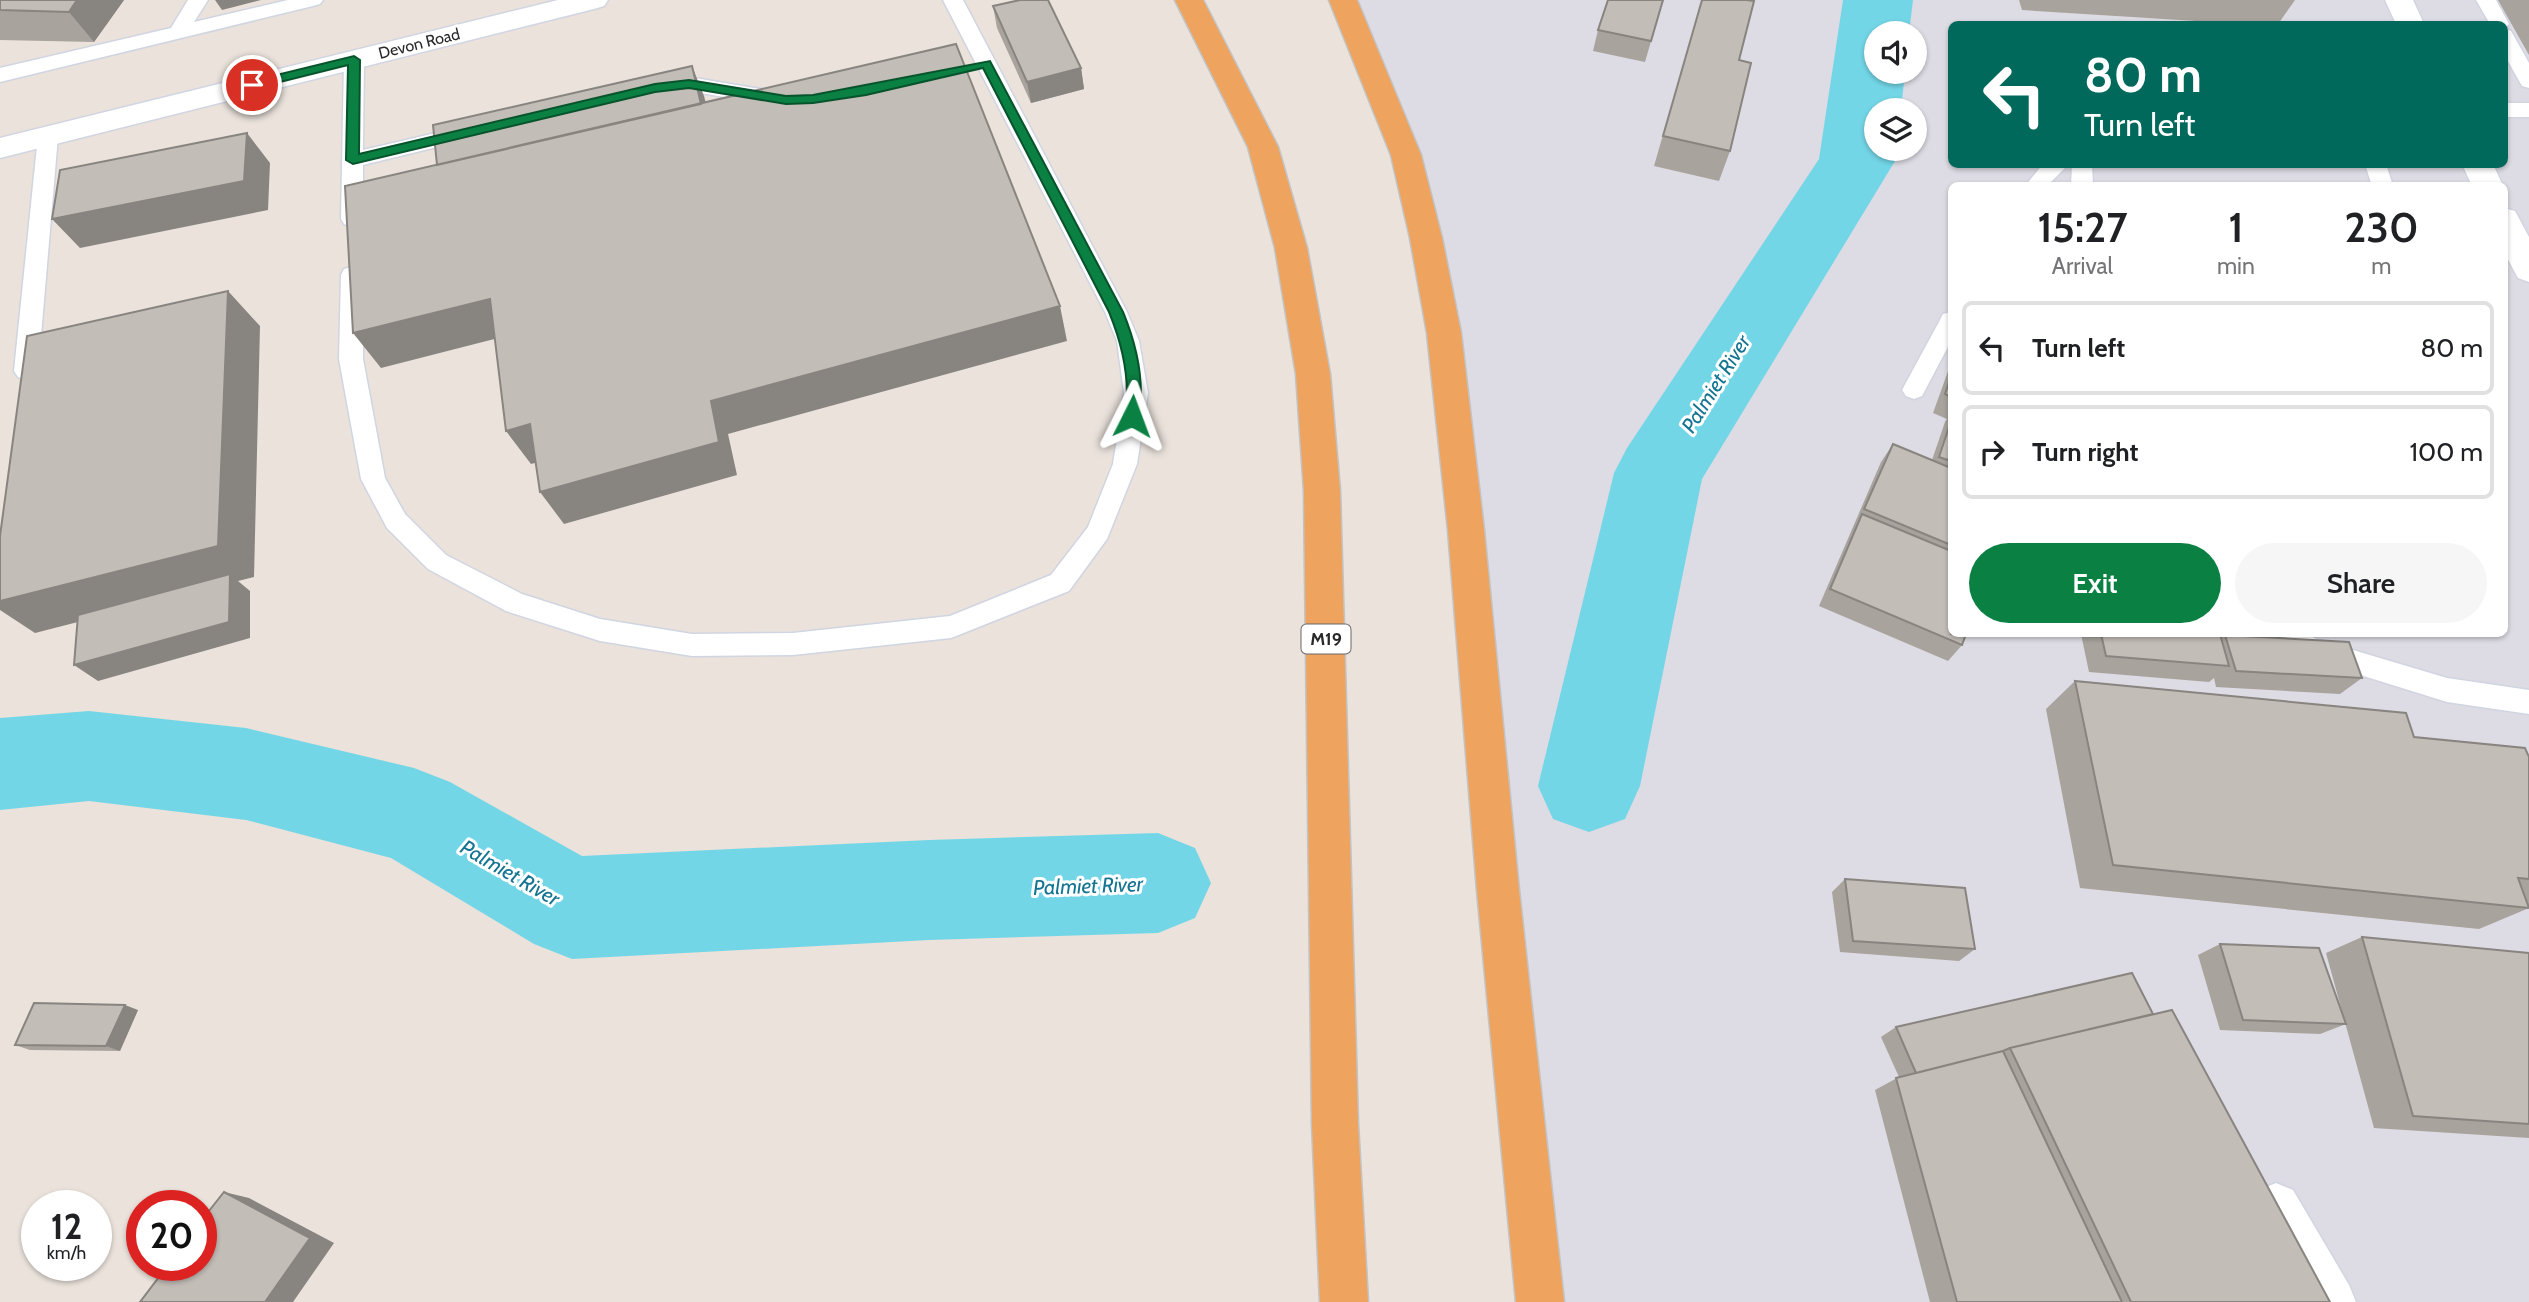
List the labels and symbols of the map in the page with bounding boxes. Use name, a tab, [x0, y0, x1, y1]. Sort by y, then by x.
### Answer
street label: Devon Road	[376, 24, 462, 63]
pin	[222, 55, 282, 115]
water label: Palmiet River	[1676, 329, 1756, 437]
position arrow	[1095, 379, 1169, 453]
road number: M19	[1302, 624, 1350, 654]
water label: Palmiet River	[456, 834, 566, 912]
water label: Palmiet River	[1032, 871, 1145, 900]
speed limit sign: 20	[126, 1190, 217, 1281]

